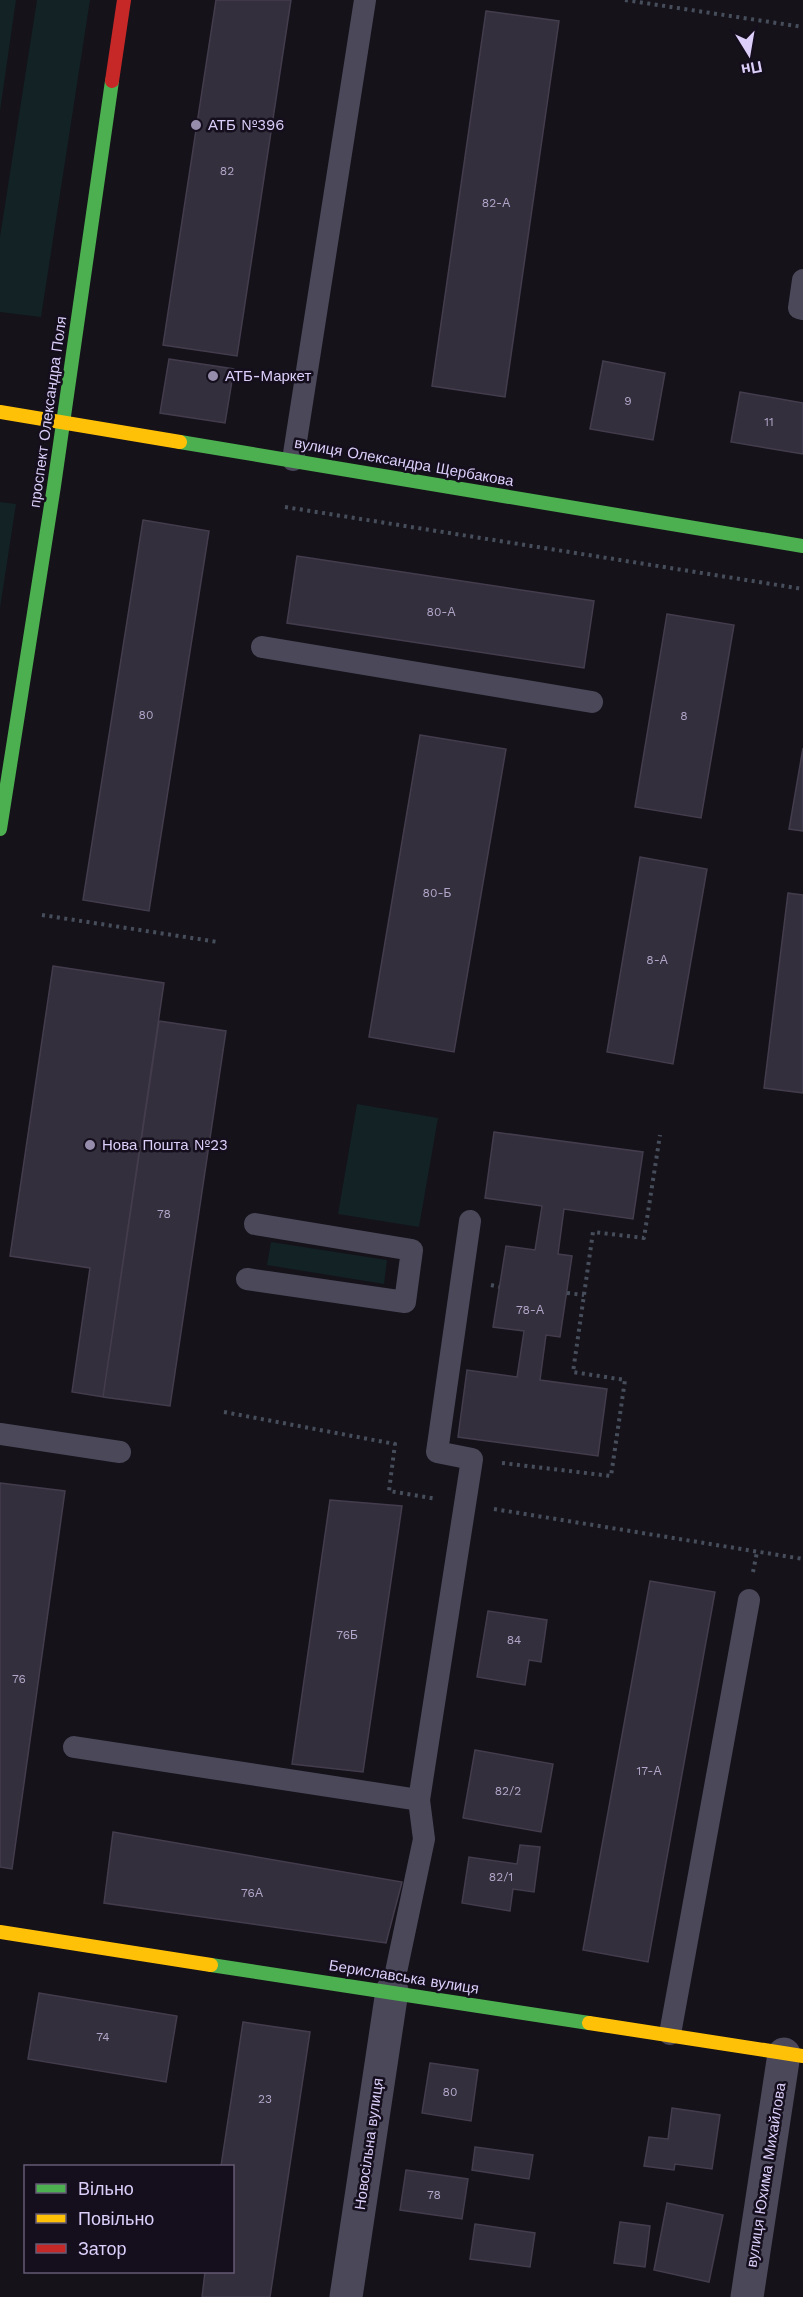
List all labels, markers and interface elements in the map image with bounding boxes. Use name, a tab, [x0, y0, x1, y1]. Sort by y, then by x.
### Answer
north arrow	[719, 24, 779, 84]
text: Пн	[740, 57, 764, 80]
place label: АТБ №396	[208, 116, 285, 134]
marker: АТБ №396	[189, 118, 203, 132]
house number: 82	[220, 164, 234, 178]
house number: 82-А	[482, 196, 510, 210]
street label: проспект Олександра Поля	[26, 315, 70, 509]
place label: АТБ-Маркет	[225, 367, 311, 385]
marker: АТБ-Маркет	[206, 369, 220, 383]
house number: 9	[624, 394, 632, 408]
house number: 11	[764, 415, 774, 429]
street label: вулиця Олександра Щербакова	[293, 434, 516, 490]
house number: 80-А	[427, 605, 455, 619]
house number: 80	[139, 708, 153, 722]
house number: 8	[680, 709, 688, 723]
house number: 80-Б	[423, 886, 452, 900]
house number: 8-А	[646, 953, 668, 967]
place label: Нова Пошта №23	[102, 1136, 228, 1154]
marker: Нова Пошта №23	[83, 1138, 97, 1152]
house number: 78	[157, 1207, 171, 1221]
house number: 78-А	[516, 1303, 544, 1317]
house number: 76Б	[336, 1628, 358, 1642]
house number: 84	[507, 1633, 521, 1647]
house number: 76	[12, 1672, 26, 1686]
house number: 17-А	[637, 1764, 661, 1778]
house number: 82/2	[495, 1784, 521, 1798]
house number: 82/1	[489, 1870, 513, 1884]
house number: 76А	[241, 1886, 263, 1900]
street label: Бериславська вулиця	[328, 1956, 480, 1998]
house number: 74	[96, 2030, 110, 2044]
street label: Новосільна вулиця	[351, 2077, 387, 2211]
street label: вулиця Юхима Михайлова	[742, 2081, 790, 2269]
house number: 80	[443, 2085, 457, 2099]
house number: 23	[258, 2092, 272, 2106]
legend	[24, 2165, 234, 2273]
text: Вільно	[78, 2178, 134, 2199]
house number: 78	[427, 2188, 441, 2202]
text: Повільно	[78, 2208, 154, 2229]
text: Затор	[78, 2238, 127, 2259]

